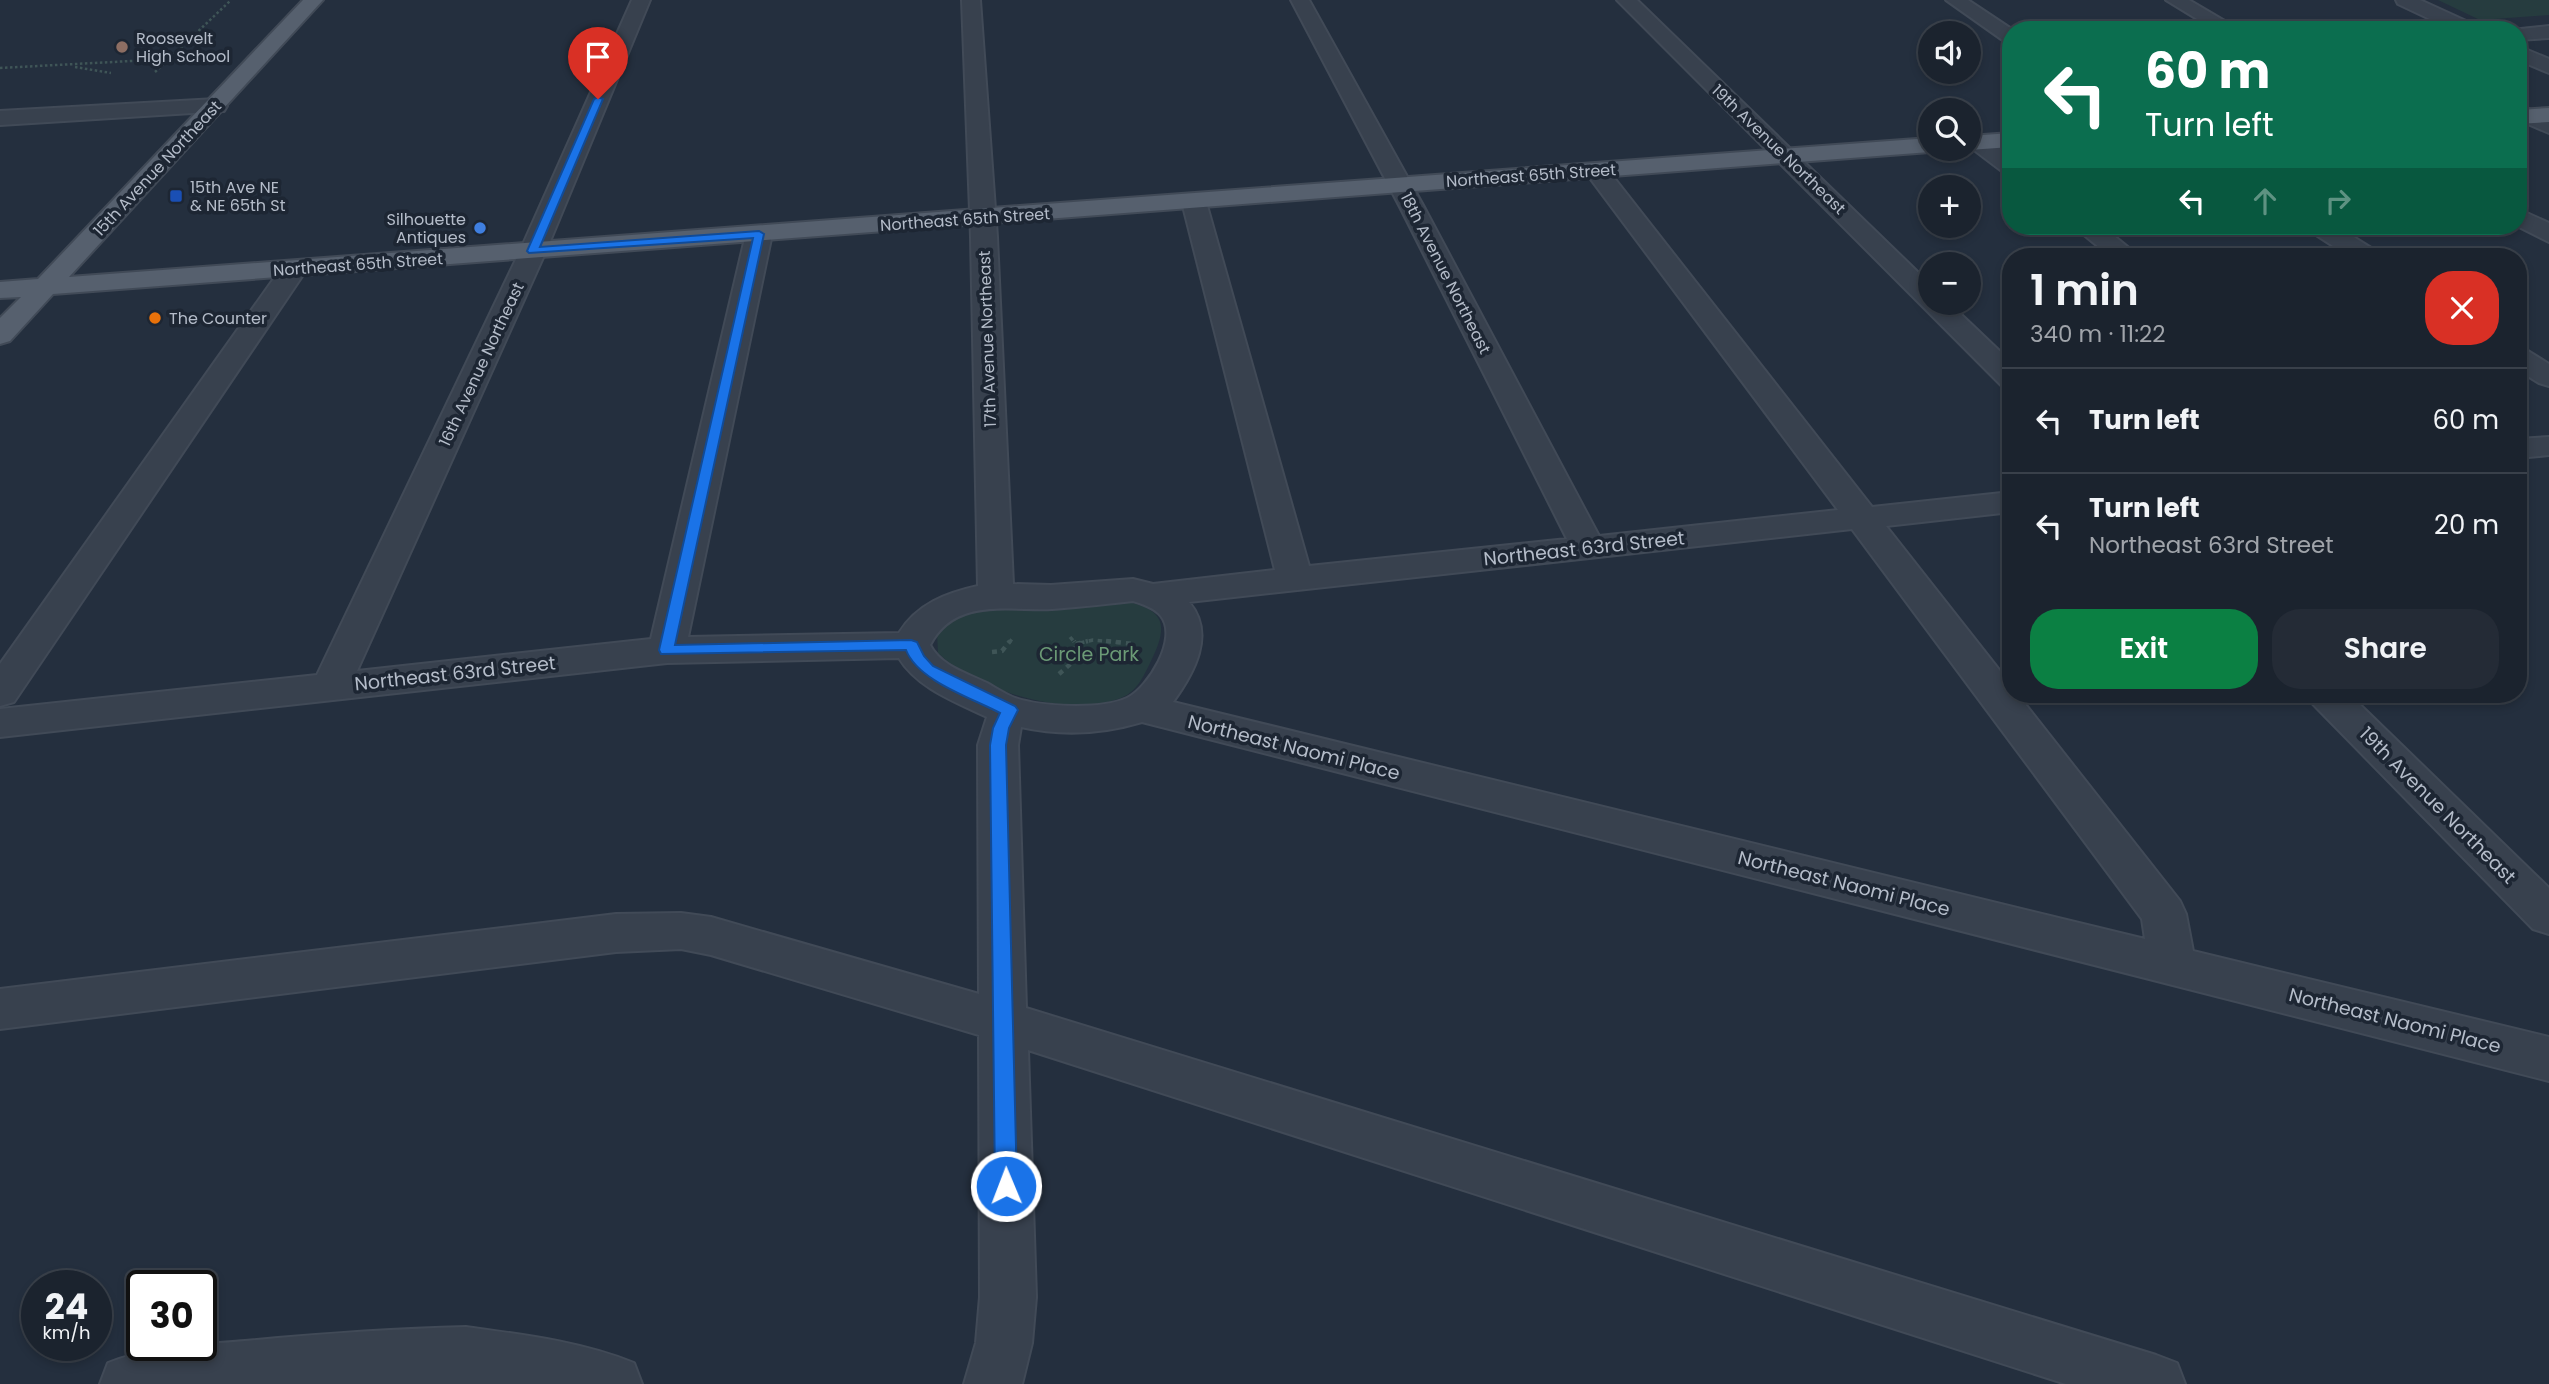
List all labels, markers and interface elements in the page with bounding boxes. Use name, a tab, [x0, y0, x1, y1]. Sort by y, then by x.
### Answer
map controls	[1918, 21, 1981, 315]
button: sound	[1918, 21, 1981, 84]
place label: Roosevelt High School	[136, 27, 230, 68]
pin	[568, 27, 628, 99]
text: 60 m	[2145, 37, 2270, 105]
icon: arrive	[579, 38, 617, 76]
marker: Roosevelt High School	[114, 39, 130, 55]
icon: left	[2030, 49, 2121, 140]
street label: 19th Avenue Northeast	[1707, 79, 1851, 220]
street label: 15th Avenue Northeast	[88, 95, 227, 241]
button: search	[1918, 98, 1981, 161]
text: Turn left	[2145, 102, 2274, 147]
street label: Northeast 65th Street	[1445, 158, 1617, 193]
button: +	[1918, 175, 1981, 238]
place label: 15th Ave NE & NE 65th St	[190, 176, 286, 217]
icon: left	[2173, 182, 2211, 220]
icon: ahead	[2246, 182, 2284, 220]
icon: right	[2319, 182, 2357, 220]
marker: 15th Ave NE & NE 65th St	[168, 188, 184, 204]
street label: 18th Avenue Northeast	[1395, 189, 1496, 358]
street label: Northeast 65th Street	[879, 202, 1051, 237]
place label: Silhouette Antiques	[387, 208, 466, 249]
marker: Silhouette Antiques	[472, 220, 488, 236]
street label: Northeast 65th Street	[272, 247, 444, 282]
street label: 17th Avenue Northeast	[973, 250, 1002, 428]
button: −	[1918, 252, 1981, 315]
text: 1 min	[2030, 261, 2139, 320]
button: close	[2425, 271, 2499, 345]
street label: 16th Avenue Northeast	[433, 278, 530, 450]
place label: The Counter	[169, 307, 267, 330]
marker: The Counter	[147, 310, 163, 326]
text: 340 m · 11:22	[2030, 318, 2166, 350]
icon: left	[2030, 402, 2068, 440]
text: Turn left	[2089, 402, 2200, 438]
text: 60 m	[2432, 402, 2499, 438]
text: Turn left	[2089, 490, 2200, 526]
icon: left	[2030, 507, 2068, 545]
text: 20 m	[2434, 507, 2499, 543]
street label: Northeast 63rd Street	[1482, 524, 1686, 572]
text: Northeast 63rd Street	[2089, 529, 2334, 561]
button: Exit	[2030, 609, 2258, 689]
button: Share	[2272, 609, 2499, 689]
park label: Circle Park	[1039, 641, 1139, 668]
street label: Northeast 63rd Street	[353, 649, 557, 697]
street label: Northeast Naomi Place	[1185, 708, 1403, 787]
street label: 19th Avenue Northeast	[2353, 721, 2522, 890]
street label: Northeast Naomi Place	[1735, 844, 1953, 923]
street label: Northeast Naomi Place	[2286, 981, 2504, 1060]
position arrow	[969, 1149, 1043, 1223]
speed limit sign: 30	[126, 1270, 217, 1361]
text: 24	[45, 1282, 88, 1331]
text: km/h	[43, 1320, 90, 1345]

